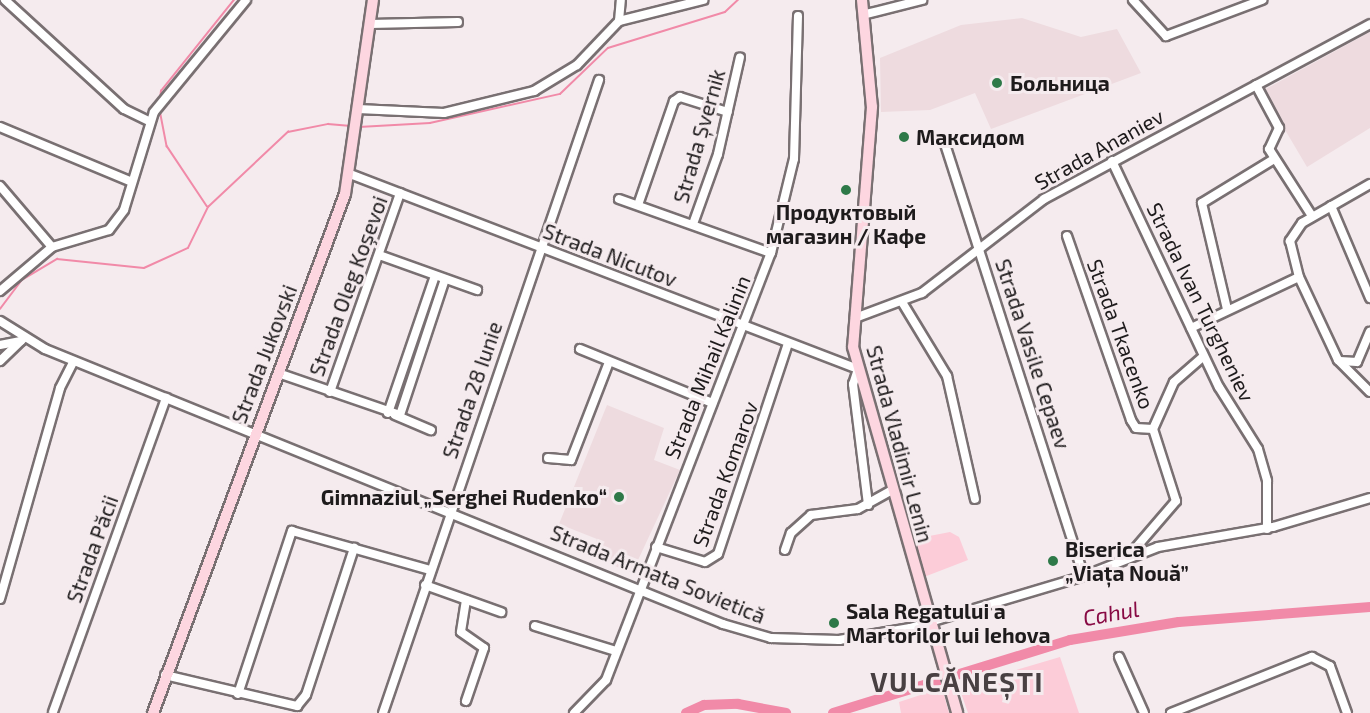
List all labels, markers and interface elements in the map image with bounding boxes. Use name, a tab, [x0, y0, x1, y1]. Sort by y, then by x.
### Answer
street label: Strada Șvernik	[668, 66, 730, 206]
place label: Больница	[1010, 70, 1110, 96]
marker: Больница	[988, 74, 1006, 92]
street label: Strada Ananiev	[1030, 103, 1168, 195]
place label: Максидом	[916, 124, 1025, 150]
marker: Максидом	[897, 130, 911, 144]
marker: Продуктовый магазин / Кафе	[839, 183, 853, 197]
street label: Strada Oleg Koşevoi	[304, 192, 392, 380]
street label: Strada Ivan Turgheniev	[1142, 198, 1260, 406]
place label: Продуктовый магазин / Кафе	[766, 199, 926, 249]
street label: Strada Nicutov	[540, 218, 680, 292]
street label: Strada Vasile Cepaev	[990, 255, 1076, 453]
street label: Strada Tkacenko	[1082, 255, 1160, 413]
street label: Strada Mihail Kalinin	[659, 271, 755, 463]
street label: Strada Jukovski	[226, 281, 302, 427]
street label: Strada 28 Iunie	[437, 318, 507, 462]
street label: Strada Vladimir Lenin	[861, 342, 939, 546]
street label: Strada Komarov	[687, 398, 763, 550]
place label: Gimnaziul „Serghei Rudenko“	[320, 484, 607, 510]
marker: Gimnaziul „Serghei Rudenko“	[612, 490, 626, 504]
street label: Strada Păcii	[61, 492, 123, 606]
street label: Strada Armata Sovietică	[547, 519, 769, 629]
place label: Biserica „Viața Nouă”	[1065, 536, 1189, 586]
marker: Biserica „Viața Nouă”	[1046, 554, 1060, 568]
water label: Cahul	[1081, 595, 1141, 631]
place label: Sala Regatului a Martorilor lui Iehova	[846, 598, 1051, 648]
marker: Sala Regatului a Martorilor lui Iehova	[827, 616, 841, 630]
district label: VULCĂNEȘTI	[870, 666, 1044, 698]

